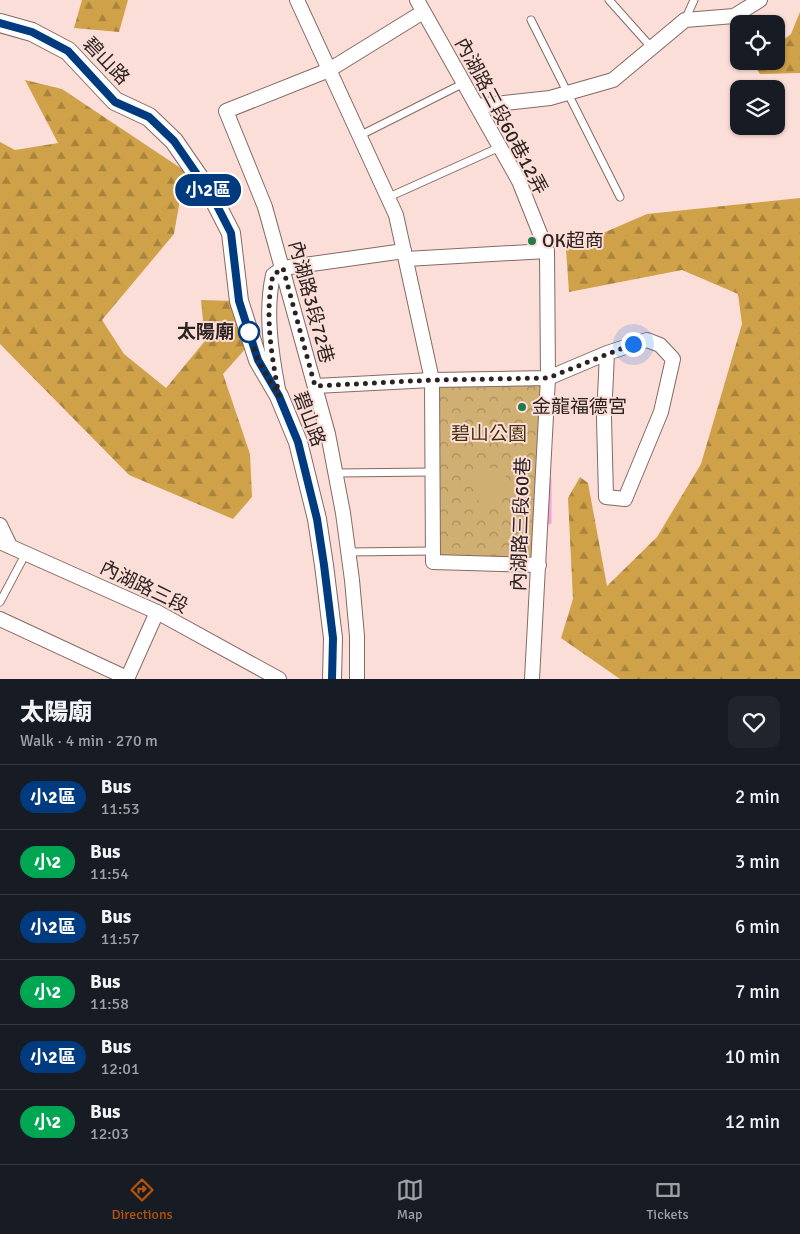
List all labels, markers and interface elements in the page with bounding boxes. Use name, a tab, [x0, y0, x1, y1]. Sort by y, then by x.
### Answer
map controls	[730, 15, 785, 135]
button: locate	[730, 15, 785, 70]
street label: 碧山路	[78, 32, 134, 90]
street label: 內湖路三段60巷12弄	[450, 34, 552, 198]
button: layers	[730, 80, 785, 135]
line badge: 小2區	[179, 174, 237, 206]
text: 小2區	[185, 179, 231, 201]
place label: OK超商	[542, 229, 604, 253]
marker: OK超商	[526, 235, 538, 247]
street label: 內湖路3段72巷	[283, 238, 339, 366]
place label: 太陽廟	[177, 320, 234, 344]
marker: 太陽廟	[238, 321, 260, 343]
your location	[621, 332, 646, 357]
street label: 碧山路	[288, 388, 330, 450]
place label: 金龍福德宮	[532, 395, 627, 419]
marker: 金龍福德宮	[516, 401, 528, 413]
park label: 碧山公園	[451, 422, 527, 446]
street label: 內湖路三段60巷	[507, 456, 535, 592]
street label: 內湖路三段	[96, 555, 192, 619]
button: heart	[728, 696, 780, 748]
text: 太陽廟	[20, 697, 92, 727]
text: Walk · 4 min · 270 m	[20, 731, 158, 751]
text: Bus	[101, 775, 131, 799]
text: 2 min	[735, 785, 780, 809]
text: 小2區	[30, 786, 76, 808]
text: 11:53	[101, 799, 140, 819]
text: Bus	[90, 840, 121, 864]
text: 3 min	[735, 850, 780, 874]
text: 小2	[34, 851, 61, 873]
text: 11:54	[90, 864, 129, 884]
text: Bus	[101, 905, 131, 929]
text: 6 min	[735, 915, 780, 939]
text: 小2區	[30, 916, 76, 938]
text: 11:57	[101, 929, 140, 949]
text: Bus	[90, 970, 121, 994]
text: 7 min	[735, 980, 780, 1004]
text: 小2	[34, 981, 61, 1003]
text: 11:58	[90, 994, 129, 1014]
text: Bus	[101, 1035, 131, 1059]
text: 10 min	[725, 1045, 780, 1069]
text: 小2區	[30, 1046, 76, 1068]
text: 12:01	[101, 1059, 140, 1079]
text: Bus	[90, 1100, 121, 1124]
text: 12 min	[725, 1110, 780, 1134]
text: 小2	[34, 1111, 61, 1133]
text: 12:03	[90, 1124, 129, 1144]
tab: Directions	[111, 1176, 173, 1223]
tab: Map	[396, 1176, 424, 1223]
tab: Tickets	[646, 1176, 689, 1223]

